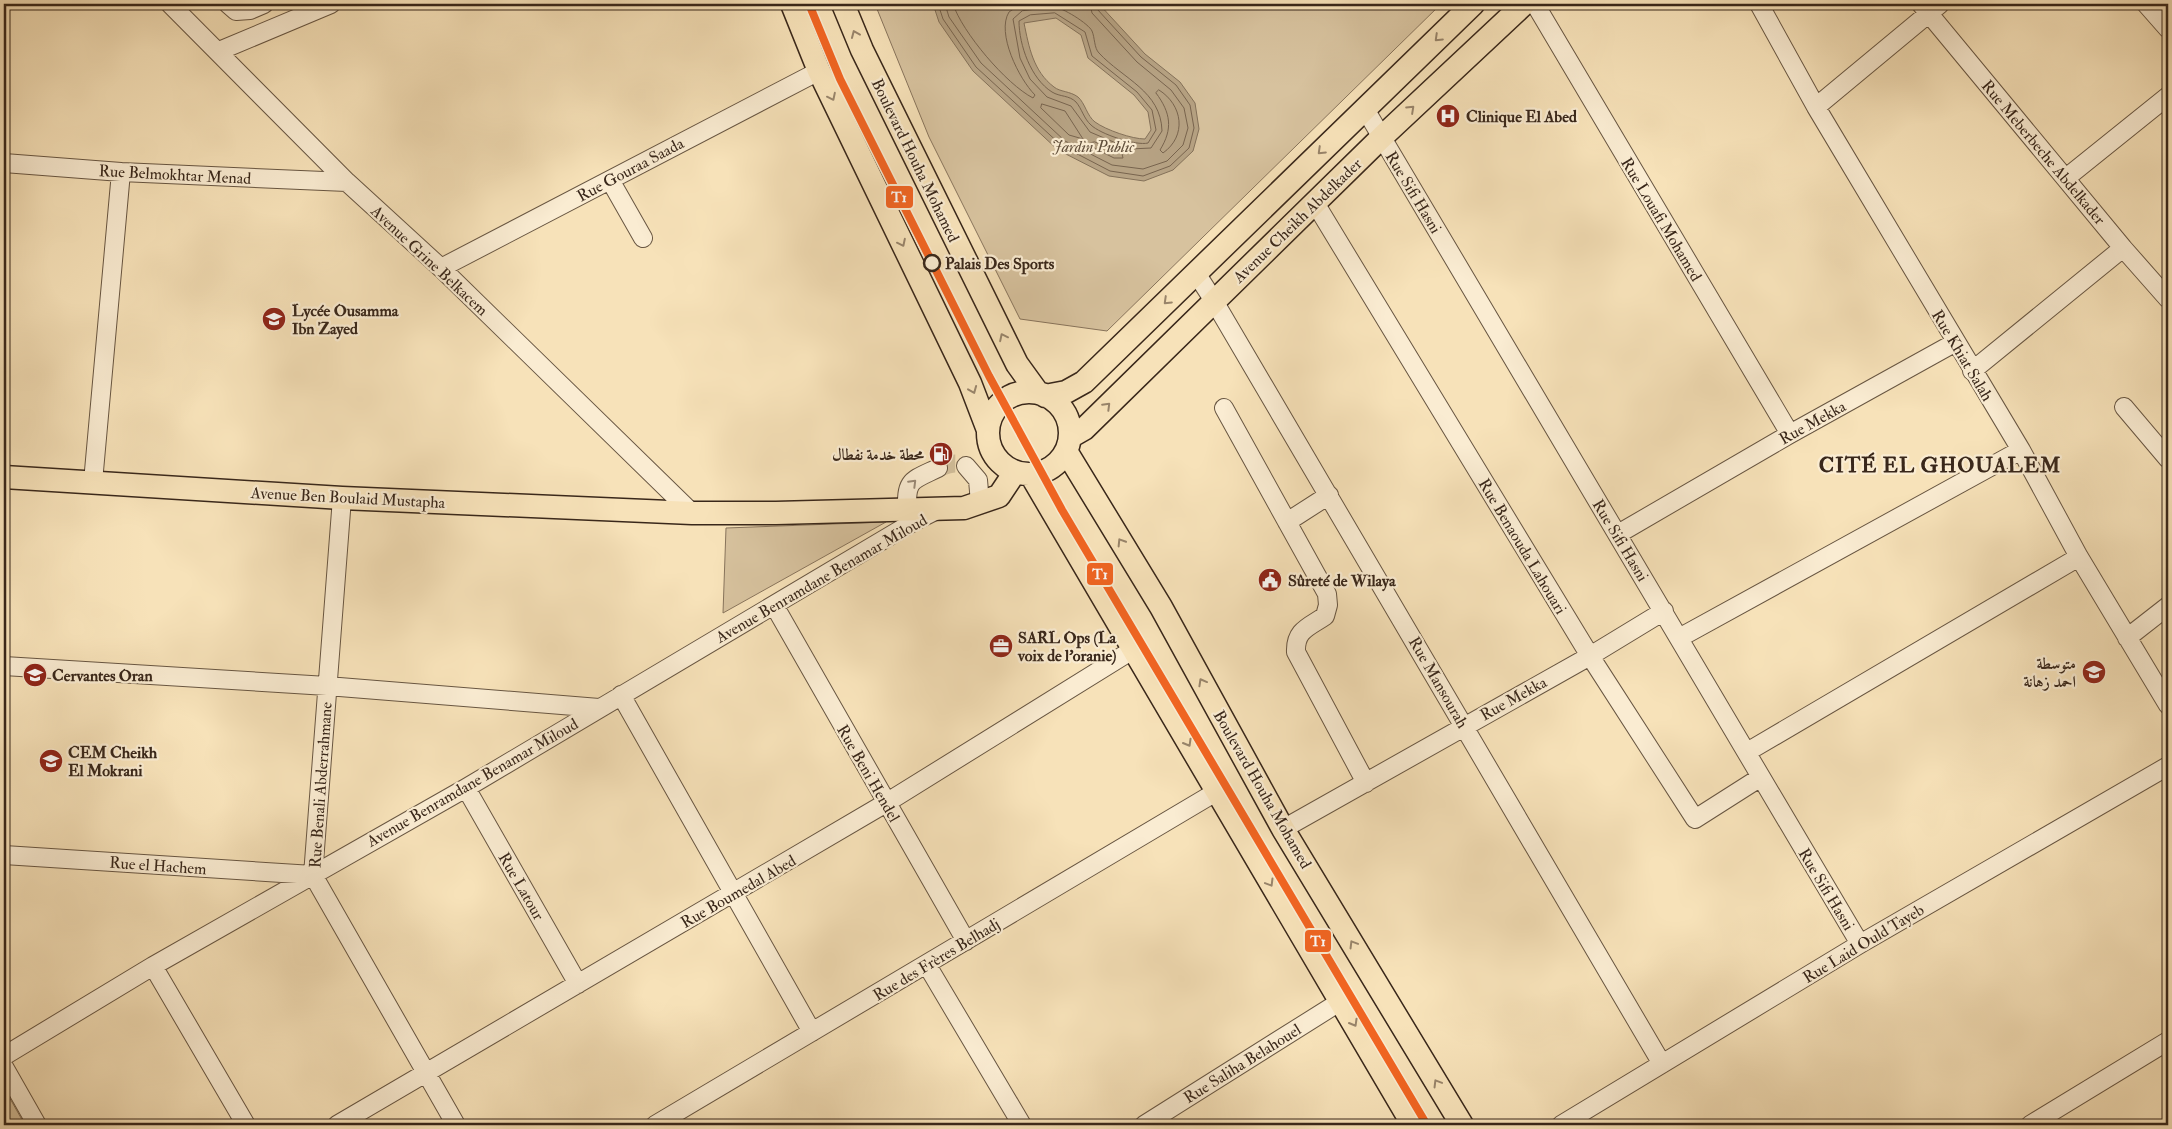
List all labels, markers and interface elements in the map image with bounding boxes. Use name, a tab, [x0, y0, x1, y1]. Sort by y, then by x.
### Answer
one-way arrow	[851, 30, 861, 38]
one-way arrow	[1434, 32, 1443, 41]
street label: Boulevard Houha Mohamed	[867, 75, 964, 246]
street label: Rue Meberbeche Abdelkader	[1977, 76, 2110, 229]
one-way arrow	[825, 92, 836, 101]
hospital icon: Clinique El Abed	[1435, 103, 1461, 129]
one-way arrow	[1406, 106, 1415, 115]
place label: Clinique El Abed	[1466, 107, 1577, 128]
street label: Rue Gouraa Saada	[574, 133, 688, 206]
park label: Jardin Public	[1052, 137, 1135, 157]
one-way arrow	[1318, 145, 1327, 154]
street label: Rue Sifi Hasni	[1381, 148, 1446, 237]
street label: Avenue Cheikh Abdelkader	[1228, 154, 1366, 288]
street label: Rue Louafi Mohamed	[1616, 154, 1706, 285]
street label: Rue Belmokhtar Menad	[98, 161, 252, 189]
line badge: T1	[885, 185, 914, 209]
text: T1	[890, 189, 907, 206]
street label: Avenue Grine Belkacem	[366, 201, 492, 320]
one-way arrow	[896, 238, 907, 247]
marker: Palais Des Sports	[923, 254, 941, 272]
place label: Palais Des Sports	[945, 254, 1055, 275]
one-way arrow	[1164, 295, 1173, 304]
place label: Lycée Ousamma Ibn Zayed	[292, 301, 399, 340]
school or university icon: Lycée Ousamma Ibn Zayed	[261, 306, 287, 332]
street label: Rue Khiat Salah	[1927, 306, 1998, 405]
one-way arrow	[999, 333, 1010, 342]
one-way arrow	[966, 385, 977, 394]
street label: Rue Mekka	[1776, 396, 1850, 449]
one-way arrow	[1101, 403, 1110, 412]
fuel station icon: محطة خدمة نفطال	[928, 441, 954, 467]
place label: محطة خدمة نفطال	[832, 445, 924, 465]
district label: CITÉ EL GHOUALEM	[1819, 452, 2061, 479]
street label: Rue Benaouda Lahouari	[1474, 475, 1571, 618]
one-way arrow	[907, 480, 916, 489]
street label: Avenue Ben Boulaid Mustapha	[249, 483, 446, 514]
street label: Rue Sifi Hasni	[1588, 496, 1653, 585]
street label: Avenue Benramdane Benamar Miloud	[711, 510, 931, 648]
one-way arrow	[1117, 538, 1127, 547]
line badge: T1	[1086, 562, 1114, 586]
text: T1	[1091, 566, 1108, 583]
public building icon: Sûreté de Wilaya	[1257, 567, 1283, 593]
place label: Sûreté de Wilaya	[1288, 571, 1396, 592]
place label: SARL Ops (La voix de l'oranie)	[1017, 628, 1117, 666]
office icon: SARL Ops (La voix de l'oranie)	[988, 633, 1014, 659]
street label: Rue Mansourah	[1404, 633, 1473, 732]
place label: متوسطة احمد زهانة	[2024, 654, 2076, 692]
school or university icon: متوسطة احمد زهانة	[2081, 659, 2107, 685]
school or university icon: Cervantes Oran	[22, 662, 48, 688]
place label: Cervantes Oran	[52, 666, 153, 686]
street label: Rue Mekka	[1477, 672, 1551, 725]
one-way arrow	[1198, 678, 1208, 687]
street label: Rue Benali Abderrahmane	[305, 701, 337, 869]
street label: Boulevard Houha Mohamed	[1209, 707, 1316, 872]
street label: Avenue Benramdane Benamar Miloud	[362, 714, 582, 852]
street label: Rue Beni Hendel	[832, 721, 904, 826]
one-way arrow	[1182, 738, 1192, 747]
place label: CEM Cheikh El Mokrani	[68, 743, 158, 781]
school or university icon: CEM Cheikh El Mokrani	[38, 748, 64, 774]
street label: Rue Sifi Hasni	[1794, 845, 1859, 934]
street label: Rue Latour	[494, 849, 549, 924]
street label: Rue Boumedal Abed	[677, 851, 800, 933]
street label: Rue el Hachem	[109, 853, 208, 879]
one-way arrow	[1264, 878, 1274, 887]
street label: Rue Laid Ould Tayeb	[1799, 900, 1928, 988]
street label: Rue des Frères Belhadj	[869, 914, 1004, 1006]
line badge: T1	[1304, 929, 1332, 953]
text: T1	[1309, 933, 1326, 950]
one-way arrow	[1349, 941, 1359, 950]
one-way arrow	[1347, 1018, 1357, 1027]
street label: Rue Saliha Belahouel	[1180, 1020, 1305, 1108]
one-way arrow	[1433, 1080, 1443, 1089]

